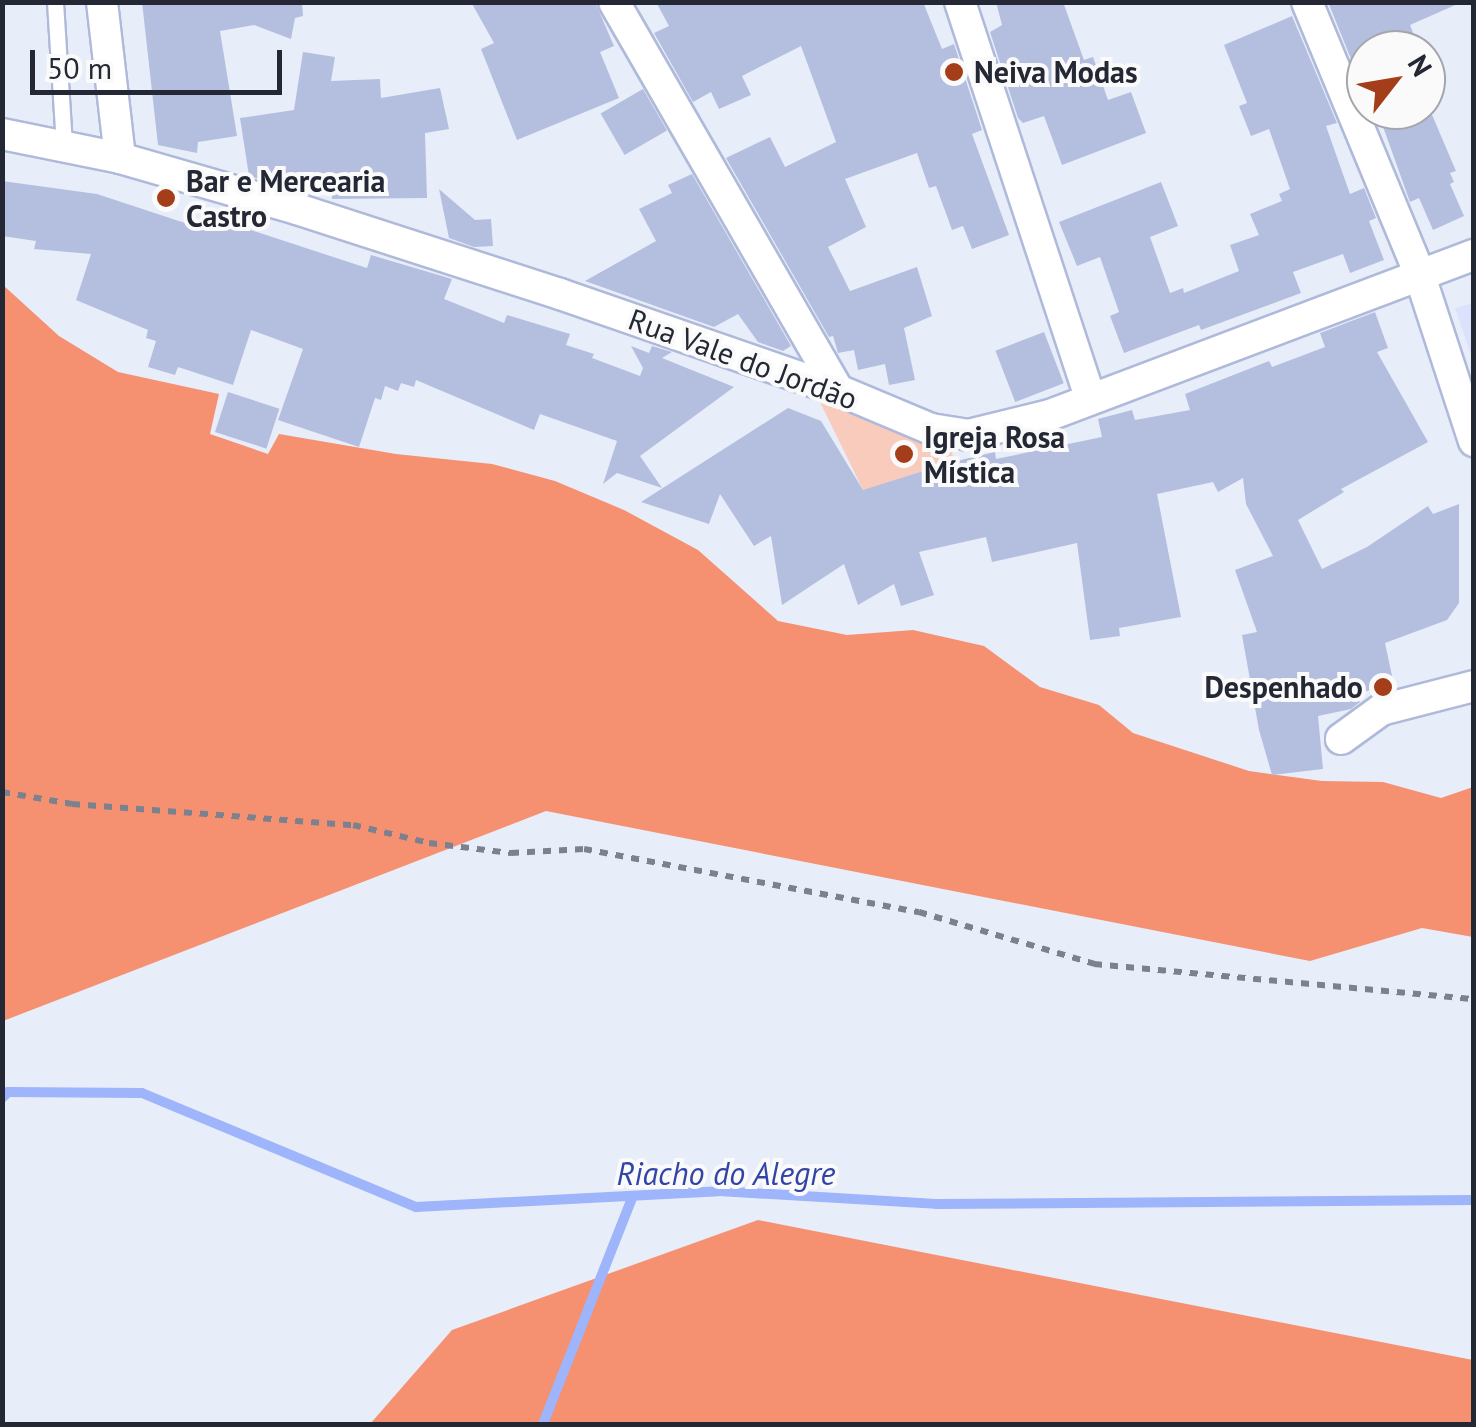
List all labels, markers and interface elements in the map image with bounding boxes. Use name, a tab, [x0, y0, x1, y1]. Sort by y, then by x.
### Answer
scale bar	[35, 30, 288, 92]
north arrow	[1346, 30, 1446, 130]
text: 50 m	[47, 48, 112, 87]
text: N	[1400, 48, 1441, 83]
place label: Neiva Modas	[974, 54, 1138, 90]
marker: Neiva Modas	[943, 61, 965, 83]
place label: Bar e Mercearia Castro	[186, 163, 385, 234]
marker: Bar e Mercearia Castro	[155, 187, 177, 209]
street label: Rua Vale do Jordão	[623, 301, 863, 417]
place label: Igreja Rosa Mística	[924, 419, 1065, 490]
marker: Igreja Rosa Mística	[893, 443, 915, 465]
place label: Despenhado	[1204, 669, 1363, 705]
marker: Despenhado	[1372, 676, 1394, 698]
water label: Riacho do Alegre	[616, 1154, 836, 1192]

